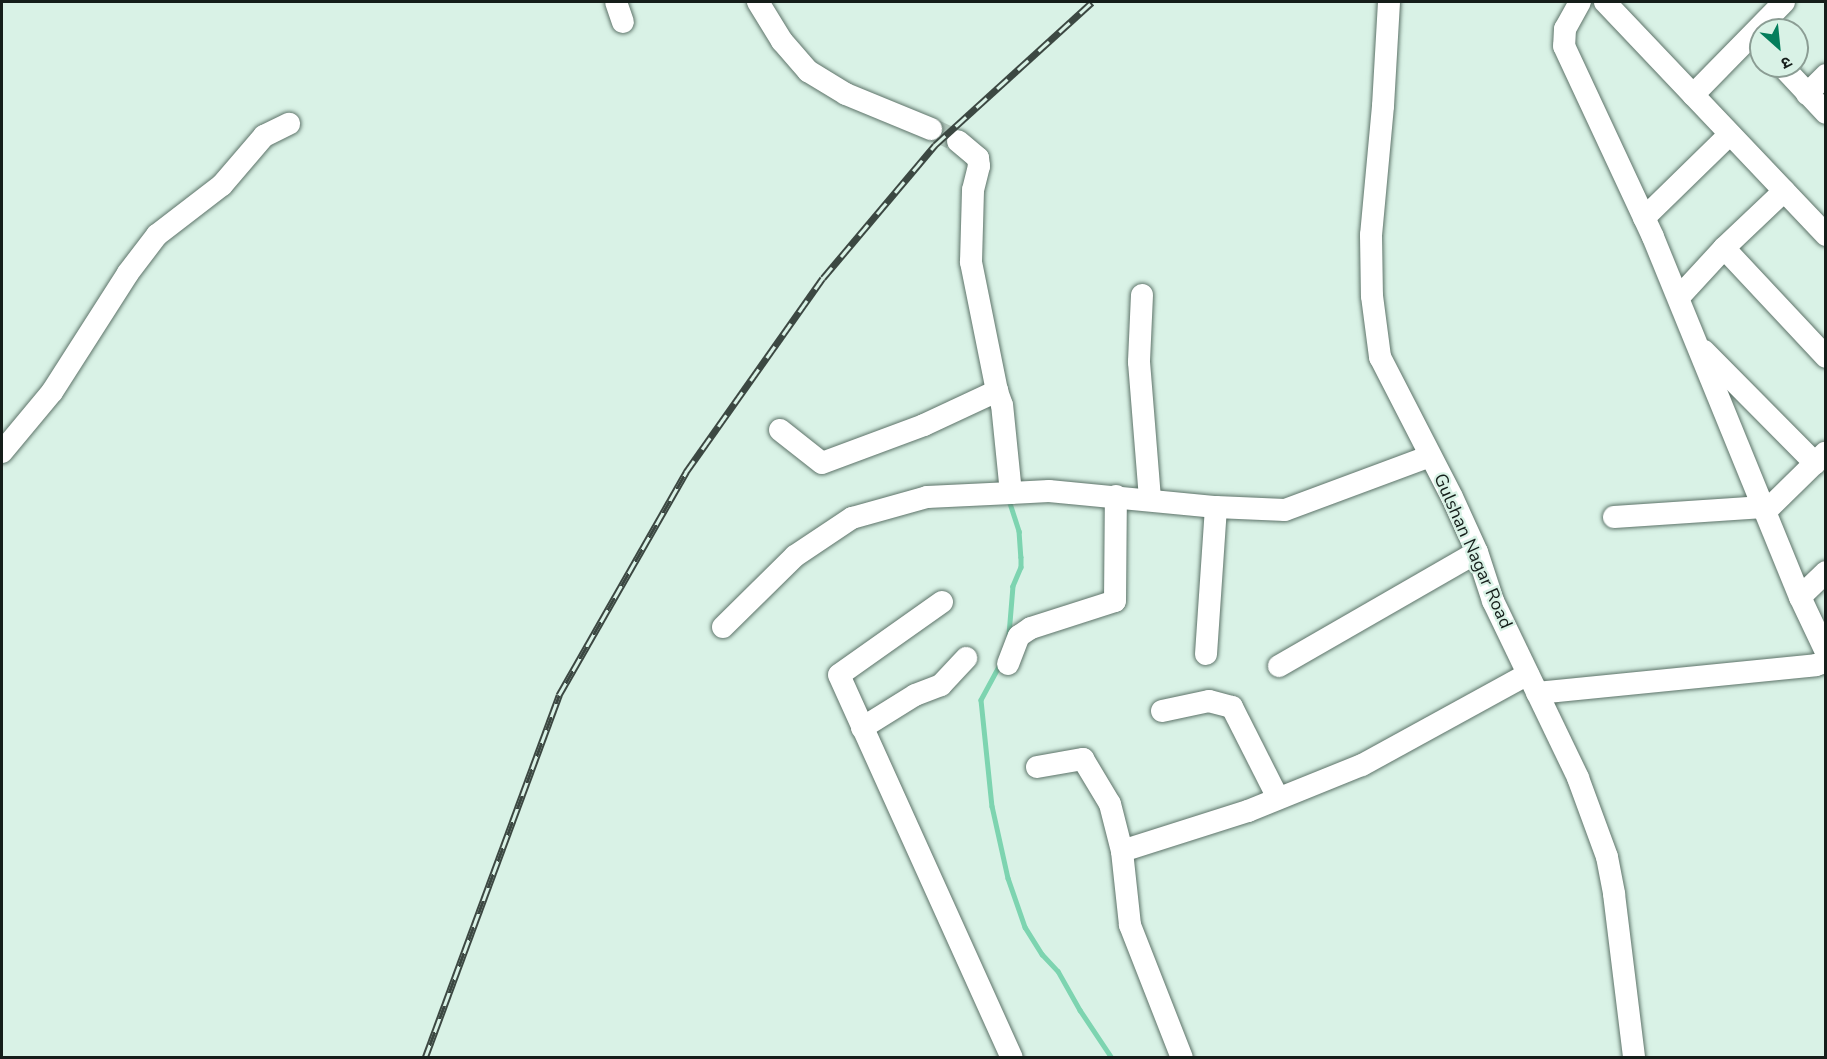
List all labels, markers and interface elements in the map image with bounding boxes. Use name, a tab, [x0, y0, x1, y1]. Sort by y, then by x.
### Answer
north arrow	[1749, 18, 1809, 78]
text: उ	[1777, 50, 1795, 74]
street label: Gulshan Nagar Road	[1429, 470, 1517, 632]

